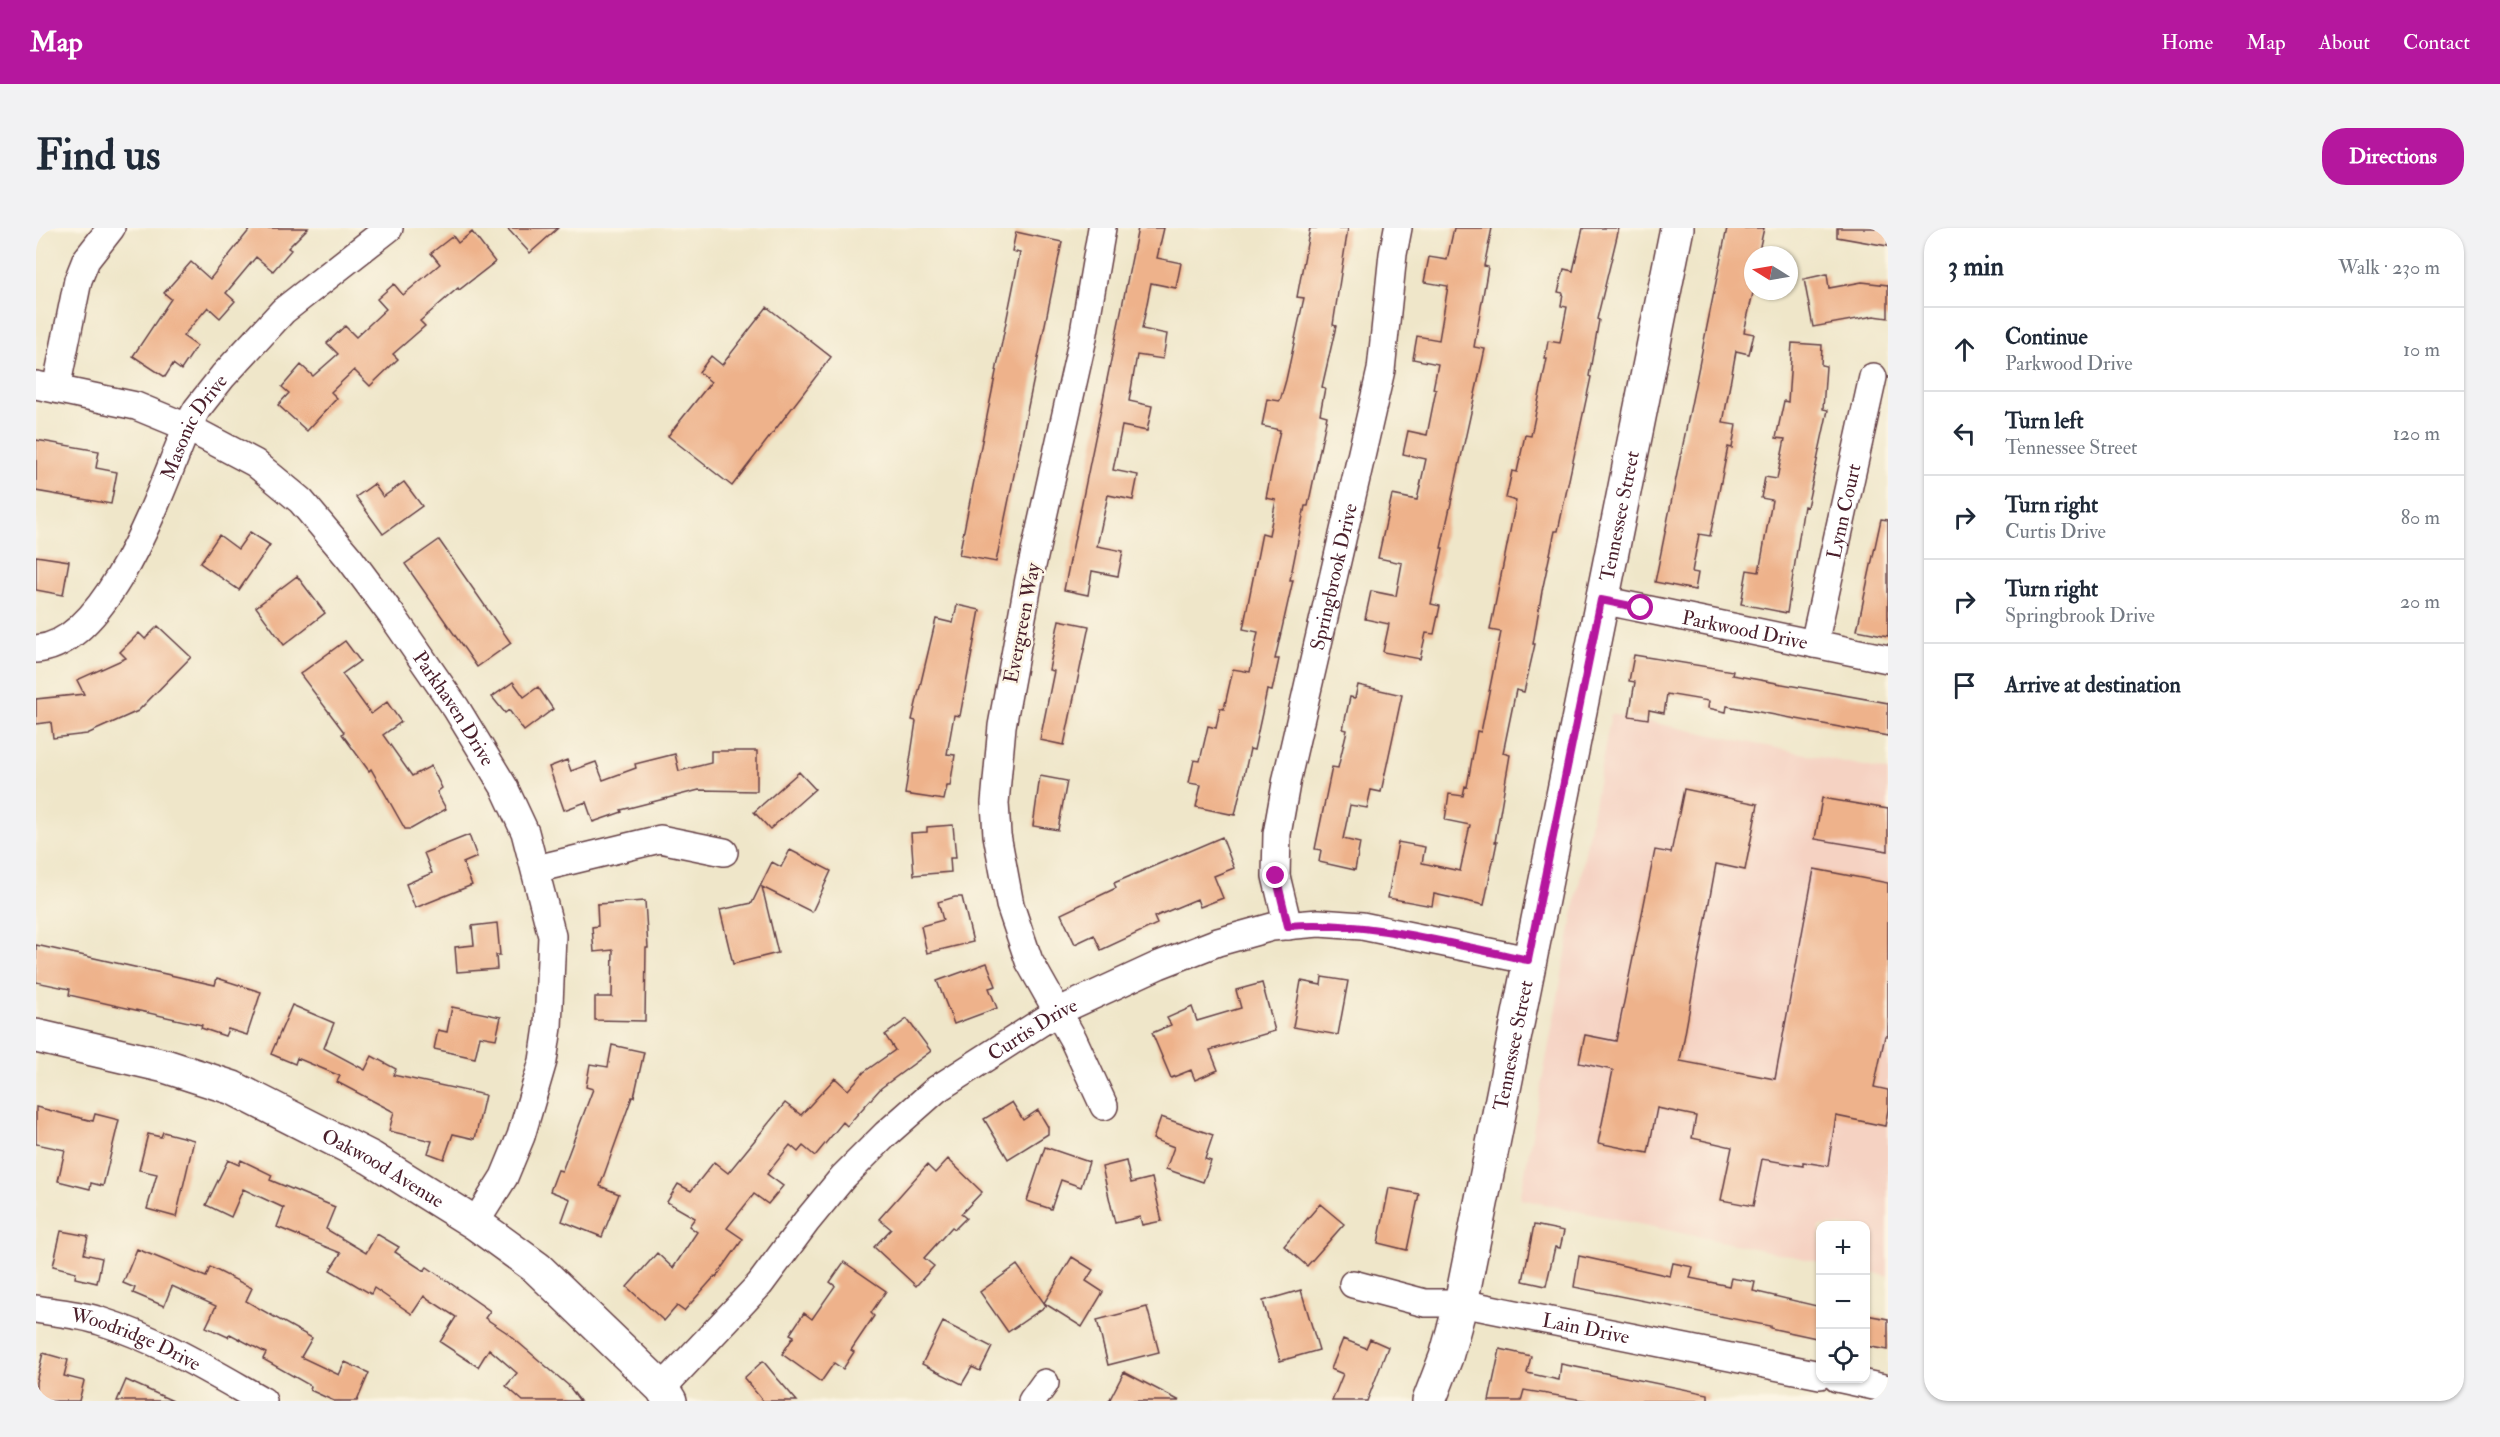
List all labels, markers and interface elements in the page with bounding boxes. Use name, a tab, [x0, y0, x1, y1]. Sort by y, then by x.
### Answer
text: Map	[30, 25, 83, 60]
text: Home	[2161, 29, 2213, 56]
text: Map	[2246, 29, 2286, 56]
text: About	[2319, 29, 2370, 56]
text: Contact	[2403, 29, 2470, 56]
button: Directions	[2322, 128, 2464, 185]
text: Find us	[36, 130, 160, 182]
north arrow	[1744, 246, 1798, 300]
text: 3 min	[1948, 251, 2004, 283]
text: Walk · 230 m	[2338, 255, 2440, 280]
text: Continue	[2005, 323, 2088, 351]
icon: ahead	[1948, 333, 1981, 366]
text: 10 m	[2403, 337, 2440, 362]
text: Parkwood Drive	[2005, 351, 2133, 376]
street label: Masonic Drive	[155, 369, 232, 483]
text: Turn left	[2005, 407, 2084, 435]
icon: left	[1948, 417, 1981, 450]
text: 120 m	[2393, 421, 2440, 446]
text: Tennessee Street	[2005, 435, 2138, 460]
street label: Tennessee Street	[1594, 448, 1645, 583]
street label: Lynn Court	[1821, 461, 1866, 561]
text: Turn right	[2005, 491, 2098, 519]
street label: Springbrook Drive	[1304, 501, 1362, 653]
icon: right	[1948, 501, 1981, 534]
text: 80 m	[2401, 505, 2440, 530]
text: Curtis Drive	[2005, 519, 2106, 544]
street label: Evergreen Way	[998, 560, 1046, 685]
text: Turn right	[2005, 575, 2098, 603]
icon: right	[1948, 585, 1981, 618]
text: 20 m	[2400, 589, 2440, 614]
route start	[1627, 594, 1653, 620]
text: Springbrook Drive	[2005, 603, 2155, 628]
street label: Parkwood Drive	[1680, 605, 1810, 655]
street label: Parkhaven Drive	[408, 646, 501, 770]
icon: arrive	[1948, 669, 1981, 702]
text: Arrive at destination	[2005, 671, 2181, 699]
route end	[1262, 862, 1288, 888]
street label: Tennessee Street	[1487, 977, 1538, 1113]
street label: Curtis Drive	[983, 992, 1081, 1066]
street label: Oakwood Avenue	[318, 1123, 449, 1213]
map controls	[1816, 1221, 1870, 1383]
button: +	[1816, 1221, 1870, 1275]
button: −	[1816, 1275, 1870, 1329]
street label: Woodridge Drive	[68, 1302, 205, 1376]
street label: Lain Drive	[1540, 1307, 1632, 1349]
button: locate	[1816, 1329, 1870, 1383]

